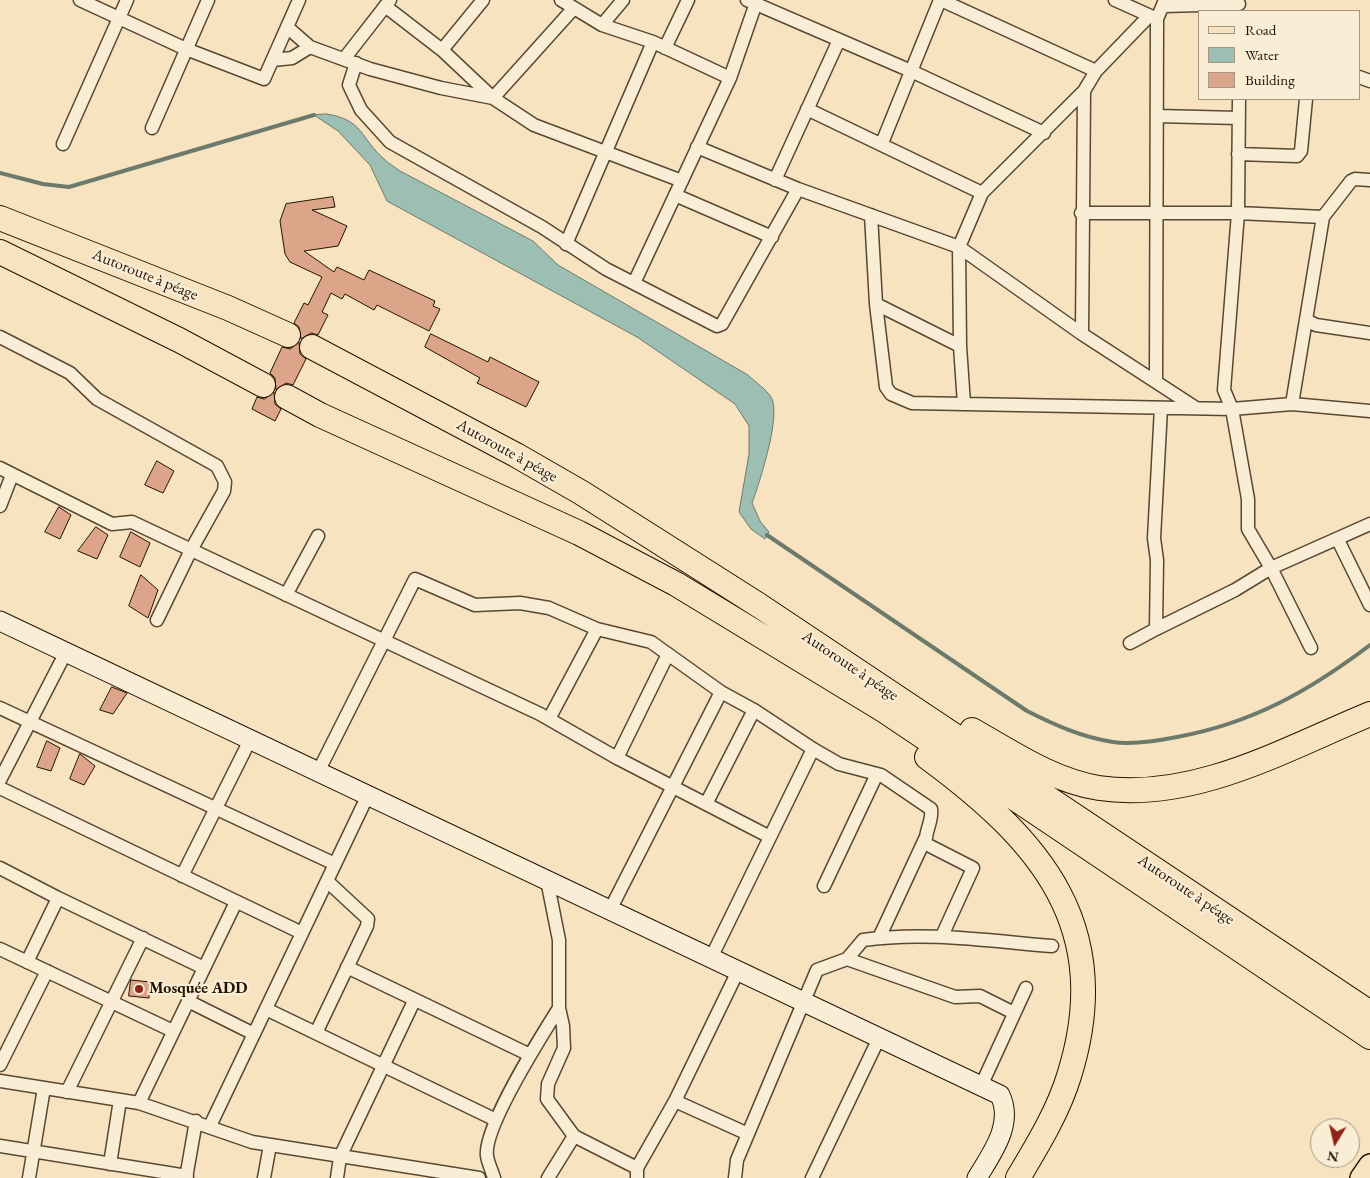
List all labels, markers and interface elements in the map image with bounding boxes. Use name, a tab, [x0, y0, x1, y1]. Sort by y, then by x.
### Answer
legend	[1198, 10, 1360, 100]
text: Road	[1245, 20, 1276, 39]
text: Water	[1245, 45, 1279, 64]
text: Building	[1245, 70, 1295, 89]
street label: Autoroute à péage	[89, 245, 201, 305]
street label: Autoroute à péage	[453, 415, 561, 487]
street label: Autoroute à péage	[798, 627, 902, 705]
street label: Autoroute à péage	[1134, 851, 1238, 929]
place label: Mosquée ADD	[149, 979, 247, 999]
marker: Mosquée ADD	[133, 983, 145, 995]
north arrow	[1310, 1118, 1360, 1168]
text: N	[1326, 1147, 1340, 1167]

